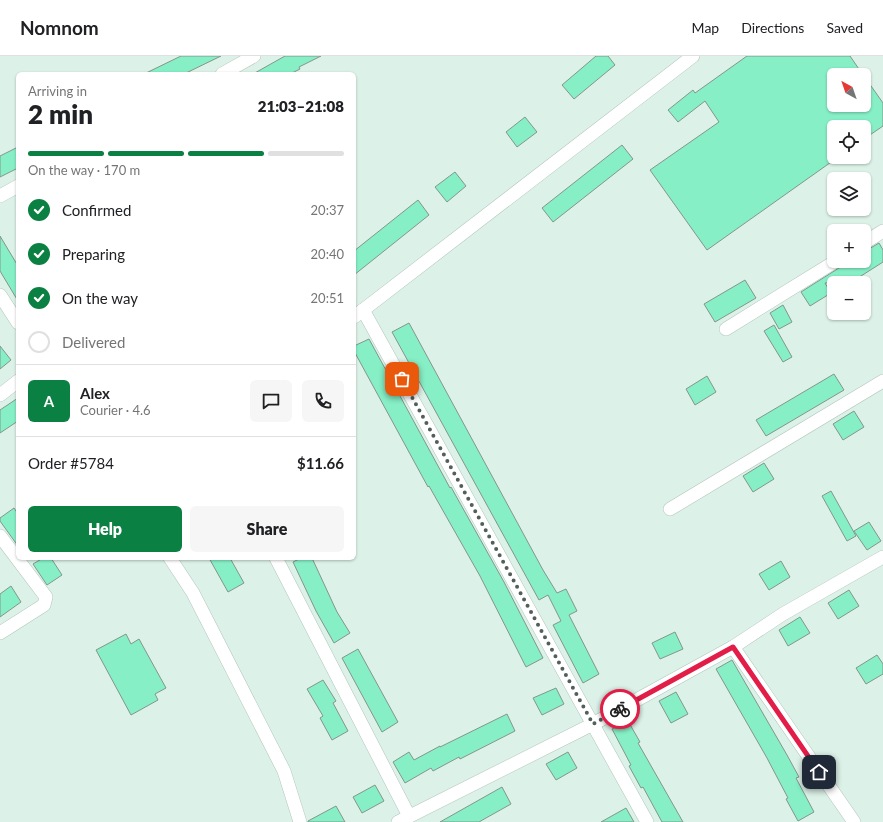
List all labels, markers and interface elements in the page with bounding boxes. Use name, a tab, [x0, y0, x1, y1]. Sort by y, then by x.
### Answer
text: Nomnom	[20, 16, 99, 39]
text: Map	[692, 19, 719, 36]
text: Directions	[741, 19, 804, 36]
text: Saved	[826, 19, 863, 36]
north arrow	[827, 68, 871, 112]
map controls	[827, 68, 871, 320]
text: Arriving in	[28, 83, 87, 99]
text: 21:03–21:08	[258, 97, 344, 115]
text: 2 min	[28, 98, 93, 130]
button: locate	[827, 120, 871, 164]
text: On the way · 170 m	[28, 162, 140, 178]
button: layers	[827, 172, 871, 216]
icon: check	[28, 199, 50, 221]
text: Confirmed	[62, 201, 131, 219]
text: 20:37	[311, 202, 344, 218]
button: +	[827, 224, 871, 268]
icon: check	[28, 243, 50, 265]
text: Preparing	[62, 245, 125, 263]
text: 20:40	[311, 246, 344, 262]
button: −	[827, 276, 871, 320]
icon: check	[28, 287, 50, 309]
text: On the way	[62, 289, 138, 307]
text: 20:51	[311, 290, 344, 306]
text: Delivered	[62, 333, 125, 351]
pin	[385, 362, 419, 396]
icon: bag	[391, 368, 413, 390]
button: chat	[250, 380, 292, 422]
button: phone	[302, 380, 344, 422]
text: Alex	[80, 384, 110, 402]
text: A	[44, 392, 54, 410]
text: Courier · 4.6	[80, 402, 151, 418]
text: Order #5784	[28, 454, 114, 472]
text: $11.66	[297, 454, 344, 472]
button: Help	[28, 506, 182, 552]
button: Share	[190, 506, 344, 552]
courier	[600, 689, 640, 729]
icon: bike	[609, 698, 631, 720]
pin	[802, 755, 836, 789]
icon: home	[808, 761, 830, 783]

